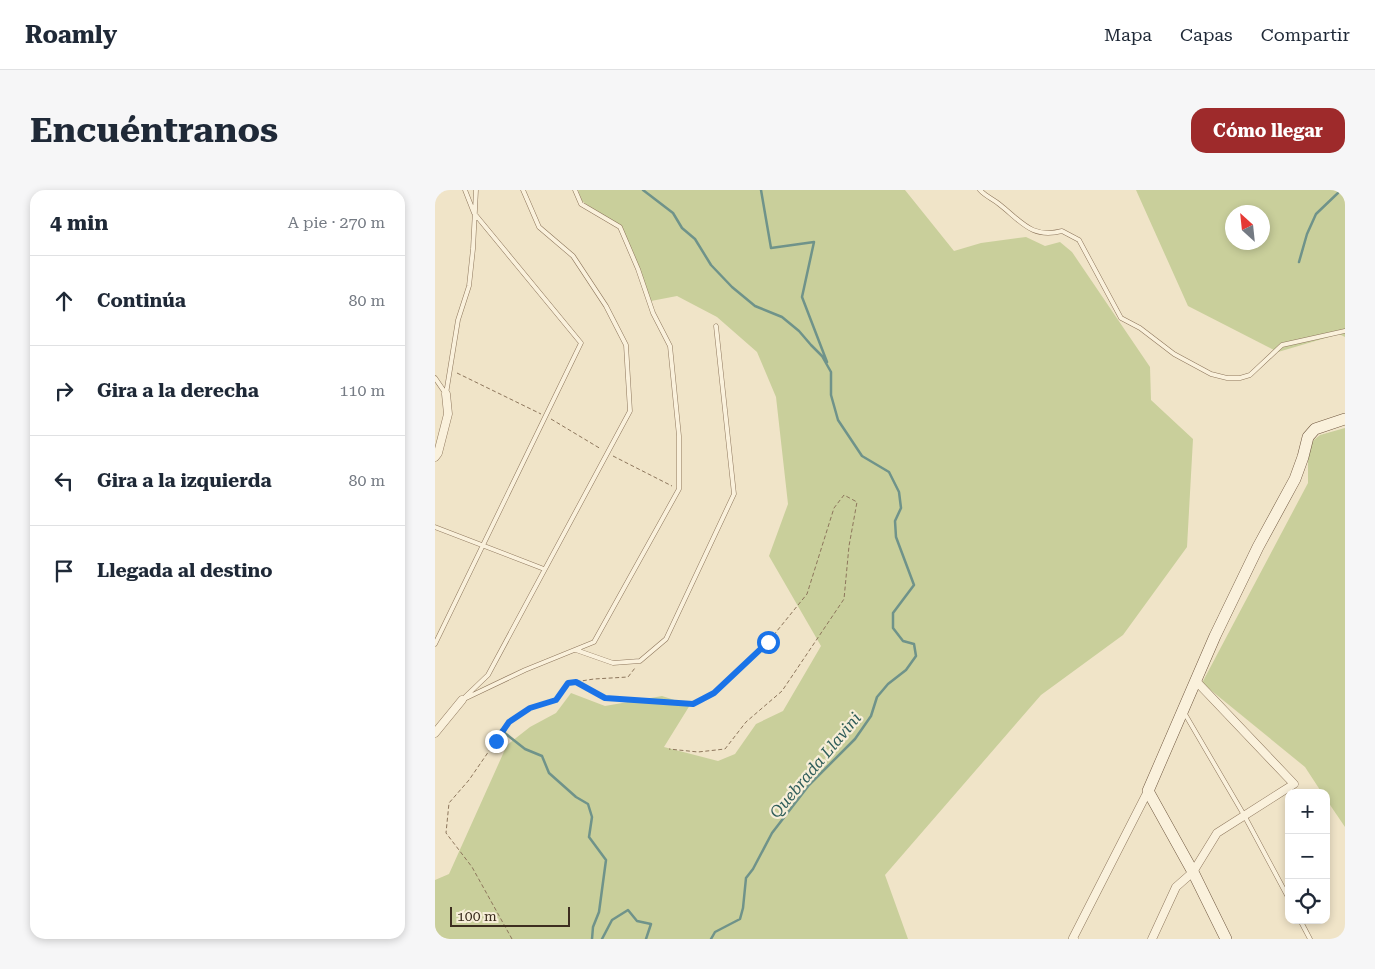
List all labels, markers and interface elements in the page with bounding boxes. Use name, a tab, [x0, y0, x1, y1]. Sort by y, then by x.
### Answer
text: Roamly	[25, 21, 117, 49]
text: Mapa	[1104, 24, 1152, 45]
text: Capas	[1180, 24, 1233, 45]
text: Compartir	[1261, 24, 1350, 45]
button: Cómo llegar	[1191, 108, 1345, 153]
text: Encuéntranos	[30, 110, 278, 151]
north arrow	[1225, 205, 1270, 250]
text: 4 min	[50, 211, 108, 235]
text: A pie · 270 m	[288, 213, 385, 232]
icon: ahead	[50, 287, 78, 315]
text: Continúa	[97, 289, 186, 312]
text: 80 m	[348, 291, 385, 310]
icon: right	[50, 377, 78, 405]
text: Gira a la derecha	[97, 379, 259, 402]
text: 110 m	[339, 381, 385, 400]
icon: left	[50, 467, 78, 495]
text: Gira a la izquierda	[97, 469, 272, 492]
text: 80 m	[348, 471, 385, 490]
icon: arrive	[50, 557, 78, 585]
text: Llegada al destino	[97, 559, 273, 582]
route start	[757, 631, 780, 654]
water label: Quebrada Llavini	[766, 709, 865, 822]
route end	[485, 730, 508, 753]
map controls	[1285, 789, 1330, 924]
button: +	[1285, 789, 1330, 834]
button: −	[1285, 834, 1330, 879]
button: locate	[1285, 879, 1330, 924]
scale bar	[450, 904, 570, 927]
text: 100 m	[457, 908, 497, 924]

